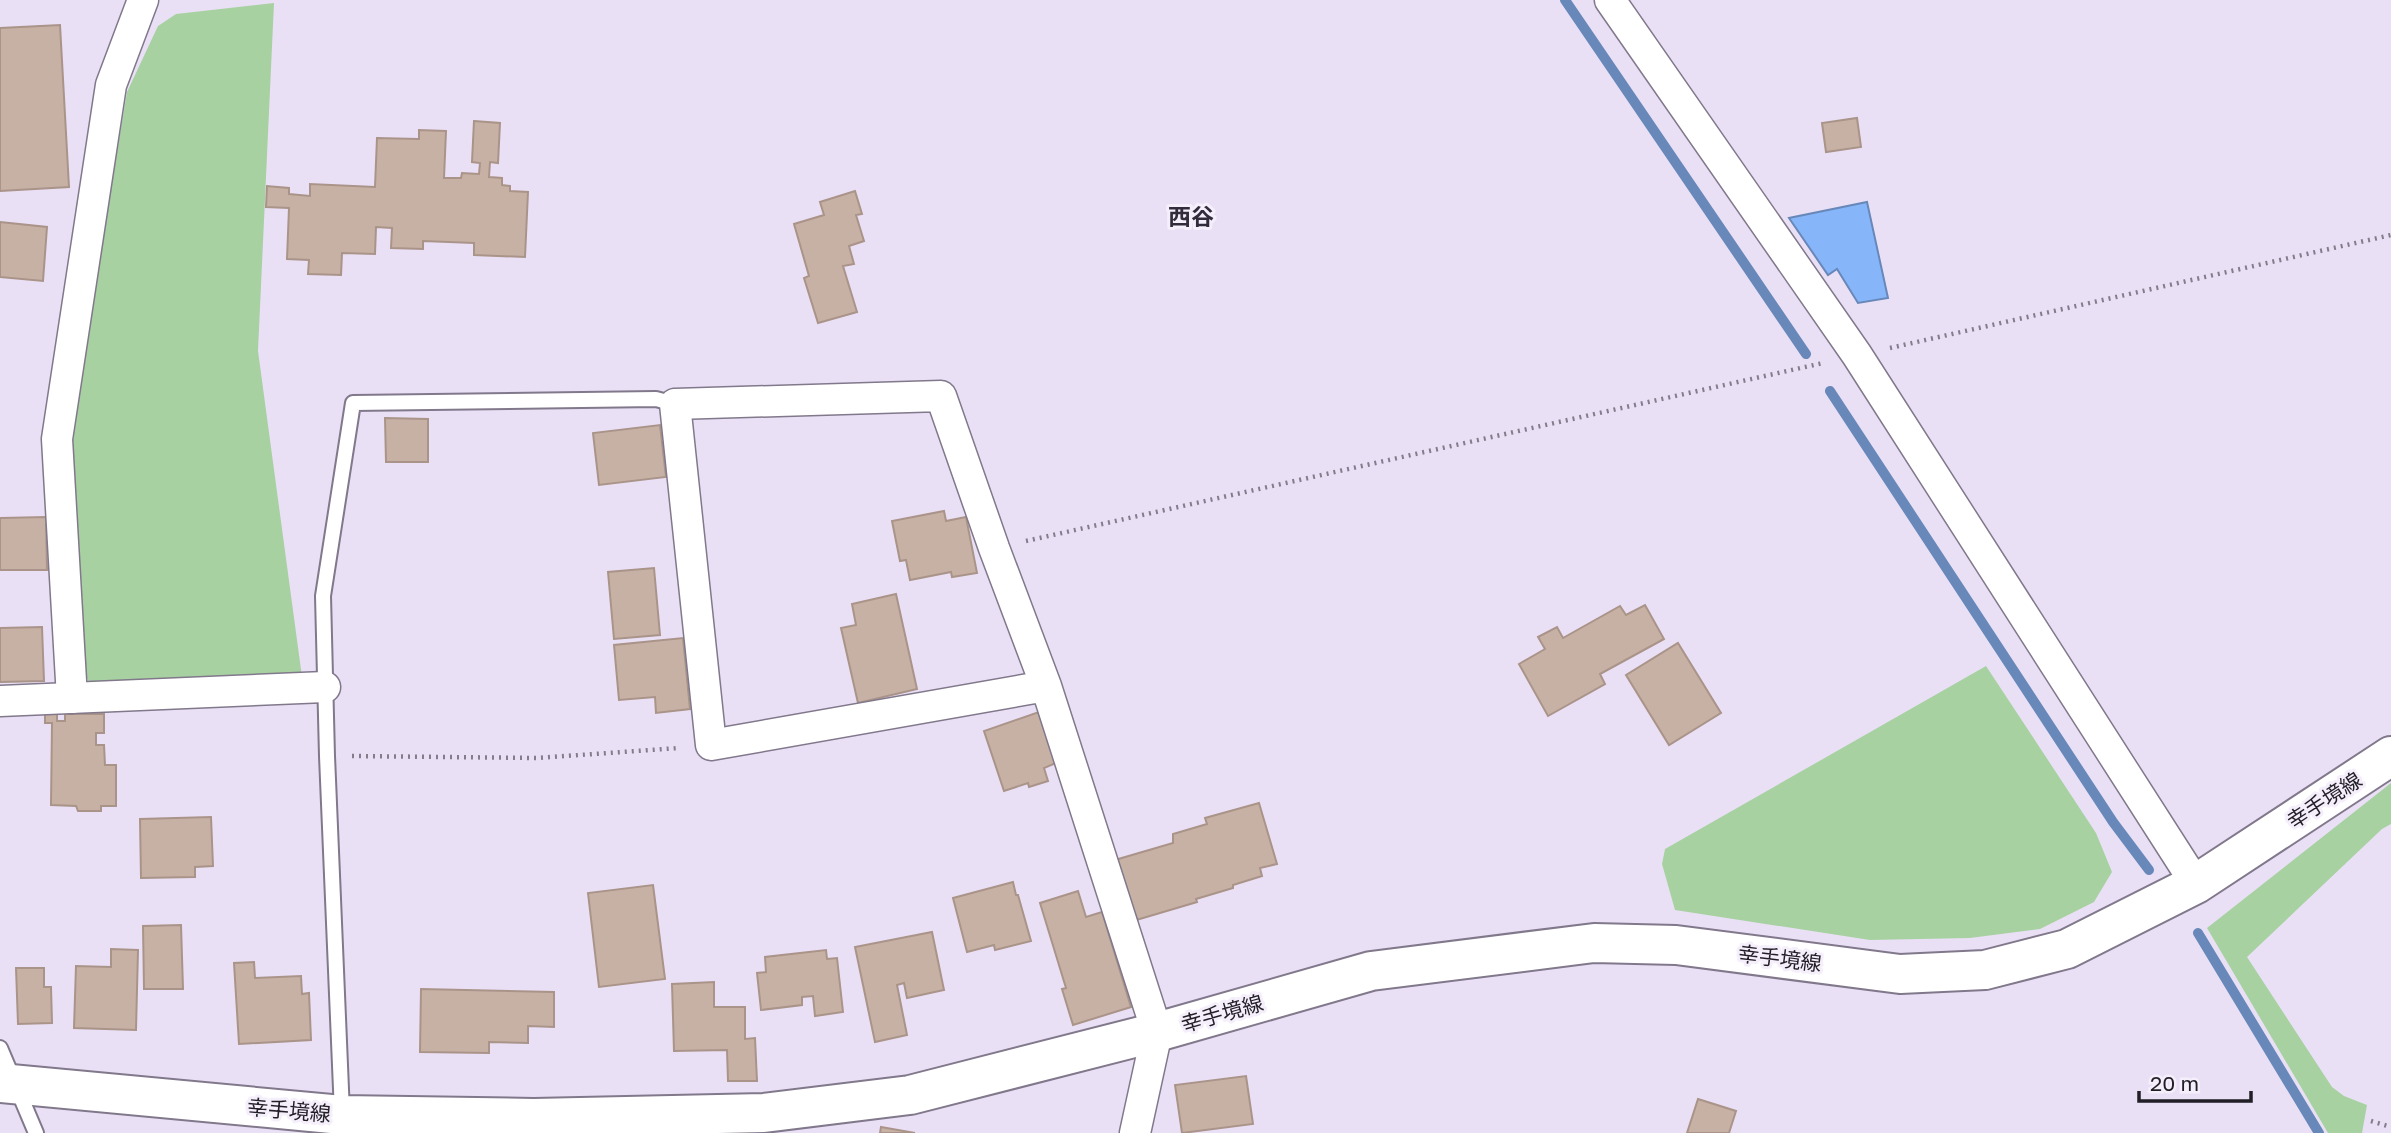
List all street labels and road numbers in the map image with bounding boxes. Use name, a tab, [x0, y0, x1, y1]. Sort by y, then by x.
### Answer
street label: 幸手境線	[2282, 766, 2366, 834]
street label: 幸手境線	[1737, 940, 1823, 976]
street label: 幸手境線	[1178, 989, 1266, 1037]
street label: 幸手境線	[246, 1093, 332, 1127]

